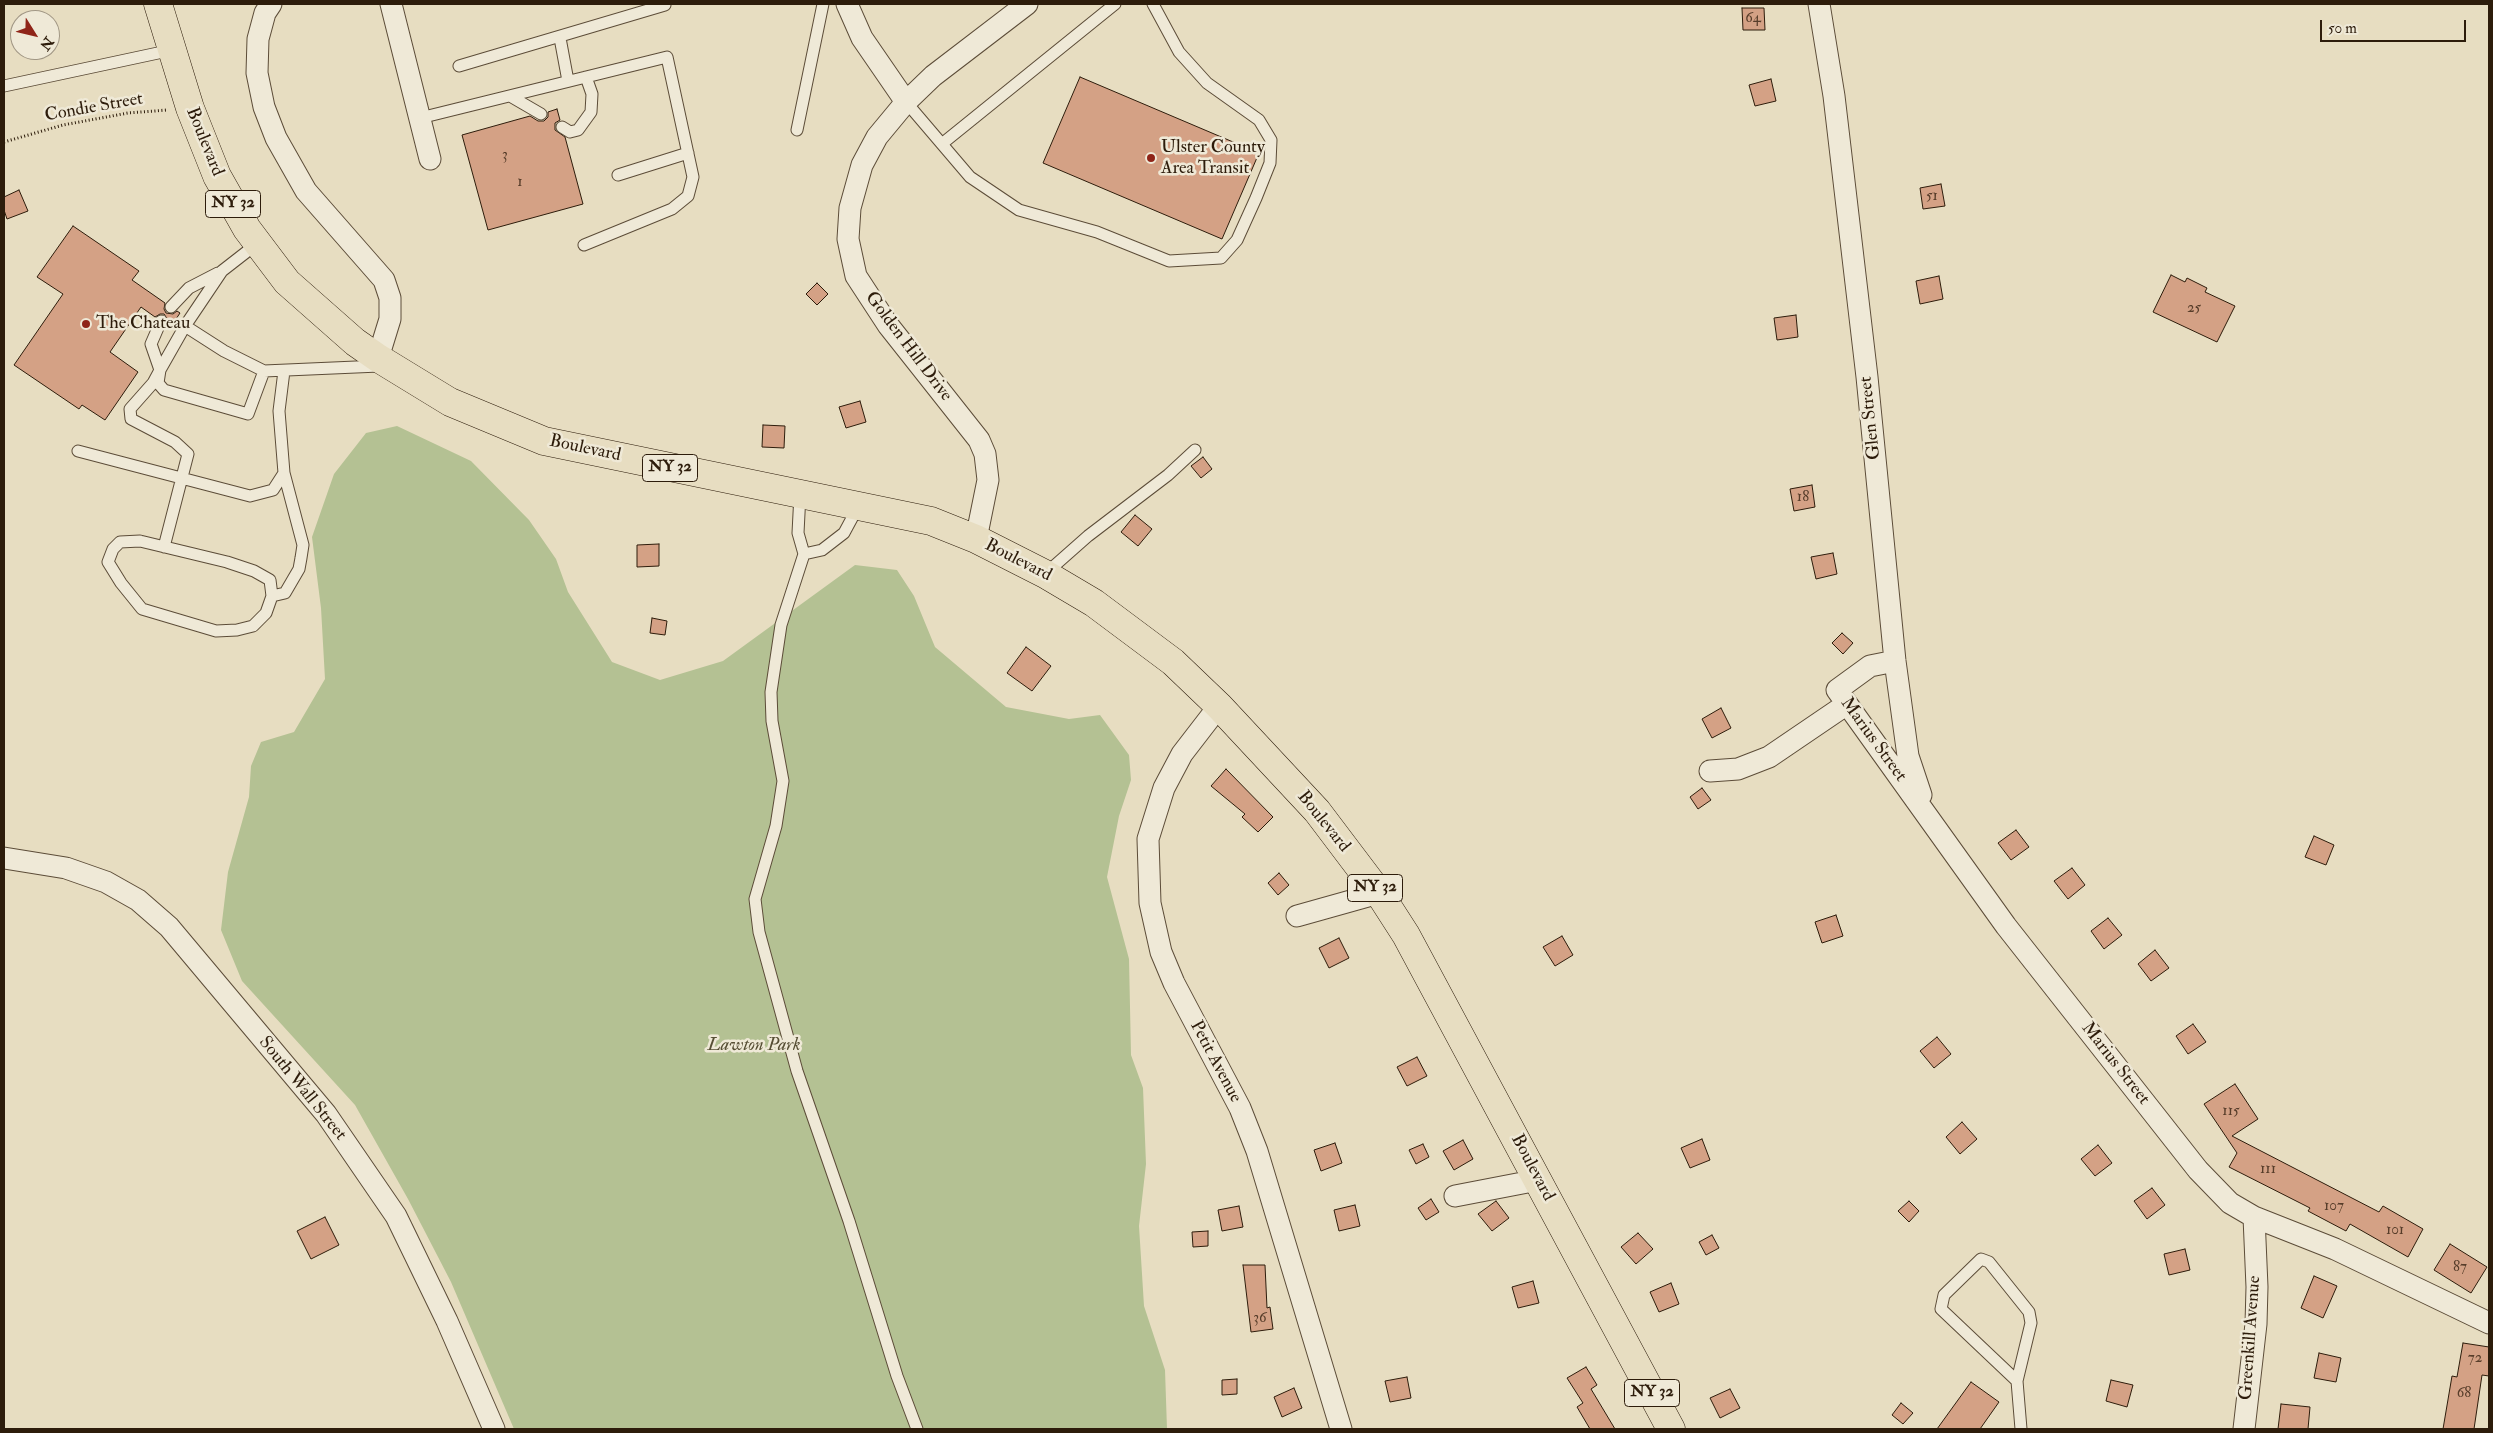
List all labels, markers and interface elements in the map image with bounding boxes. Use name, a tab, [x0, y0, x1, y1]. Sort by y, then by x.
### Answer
north arrow	[10, 10, 60, 60]
house number: 64	[1745, 10, 1761, 28]
scale bar	[2323, 10, 2469, 42]
text: 50 m	[2328, 19, 2357, 38]
text: N	[36, 33, 57, 54]
street label: Condie Street	[43, 89, 145, 127]
street label: Boulevard	[180, 104, 228, 180]
place label: Ulster County Area Transit	[1161, 137, 1265, 180]
house number: 3	[502, 147, 508, 165]
marker: Ulster County Area Transit	[1145, 152, 1157, 164]
house number: 1	[517, 174, 523, 192]
house number: 51	[1926, 188, 1938, 206]
road number: NY 32	[206, 190, 260, 218]
street label: Golden Hill Drive	[860, 288, 956, 406]
house number: 25	[2187, 300, 2201, 318]
place label: The Chateau	[96, 313, 190, 335]
marker: The Chateau	[80, 318, 92, 330]
street label: Glen Street	[1856, 375, 1886, 461]
street label: Boulevard	[547, 431, 623, 467]
road number: NY 32	[642, 454, 698, 482]
house number: 18	[1797, 489, 1809, 507]
street label: Boulevard	[981, 535, 1055, 587]
street label: Marius Street	[1835, 694, 1911, 786]
street label: Boulevard	[1292, 787, 1354, 857]
road number: NY 32	[1348, 874, 1402, 901]
street label: Petit Avenue	[1184, 1017, 1246, 1107]
street label: Marius Street	[2076, 1018, 2154, 1110]
street label: South Wall Street	[253, 1033, 351, 1145]
park label: Lawton Park	[708, 1035, 800, 1057]
house number: 115	[2222, 1103, 2240, 1121]
street label: Boulevard	[1505, 1131, 1559, 1205]
house number: 111	[2260, 1161, 2276, 1179]
house number: 107	[2324, 1198, 2344, 1216]
house number: 101	[2386, 1222, 2404, 1240]
house number: 87	[2453, 1259, 2467, 1277]
street label: Greenkill Avenue	[2236, 1275, 2266, 1401]
house number: 36	[1253, 1310, 1267, 1328]
house number: 72	[2468, 1350, 2482, 1368]
road number: NY 32	[1624, 1380, 1680, 1406]
house number: 68	[2457, 1385, 2471, 1403]

